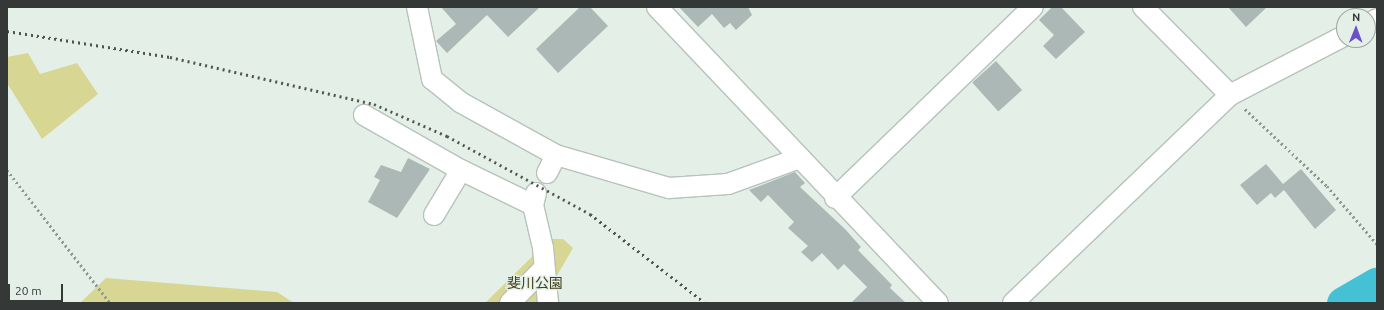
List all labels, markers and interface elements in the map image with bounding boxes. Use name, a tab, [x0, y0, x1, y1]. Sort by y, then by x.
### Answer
north arrow	[1336, 8, 1376, 48]
text: N	[1352, 11, 1360, 23]
park label: 斐川公園	[507, 275, 563, 291]
scale bar	[10, 276, 65, 302]
text: 20 m	[15, 284, 42, 297]

